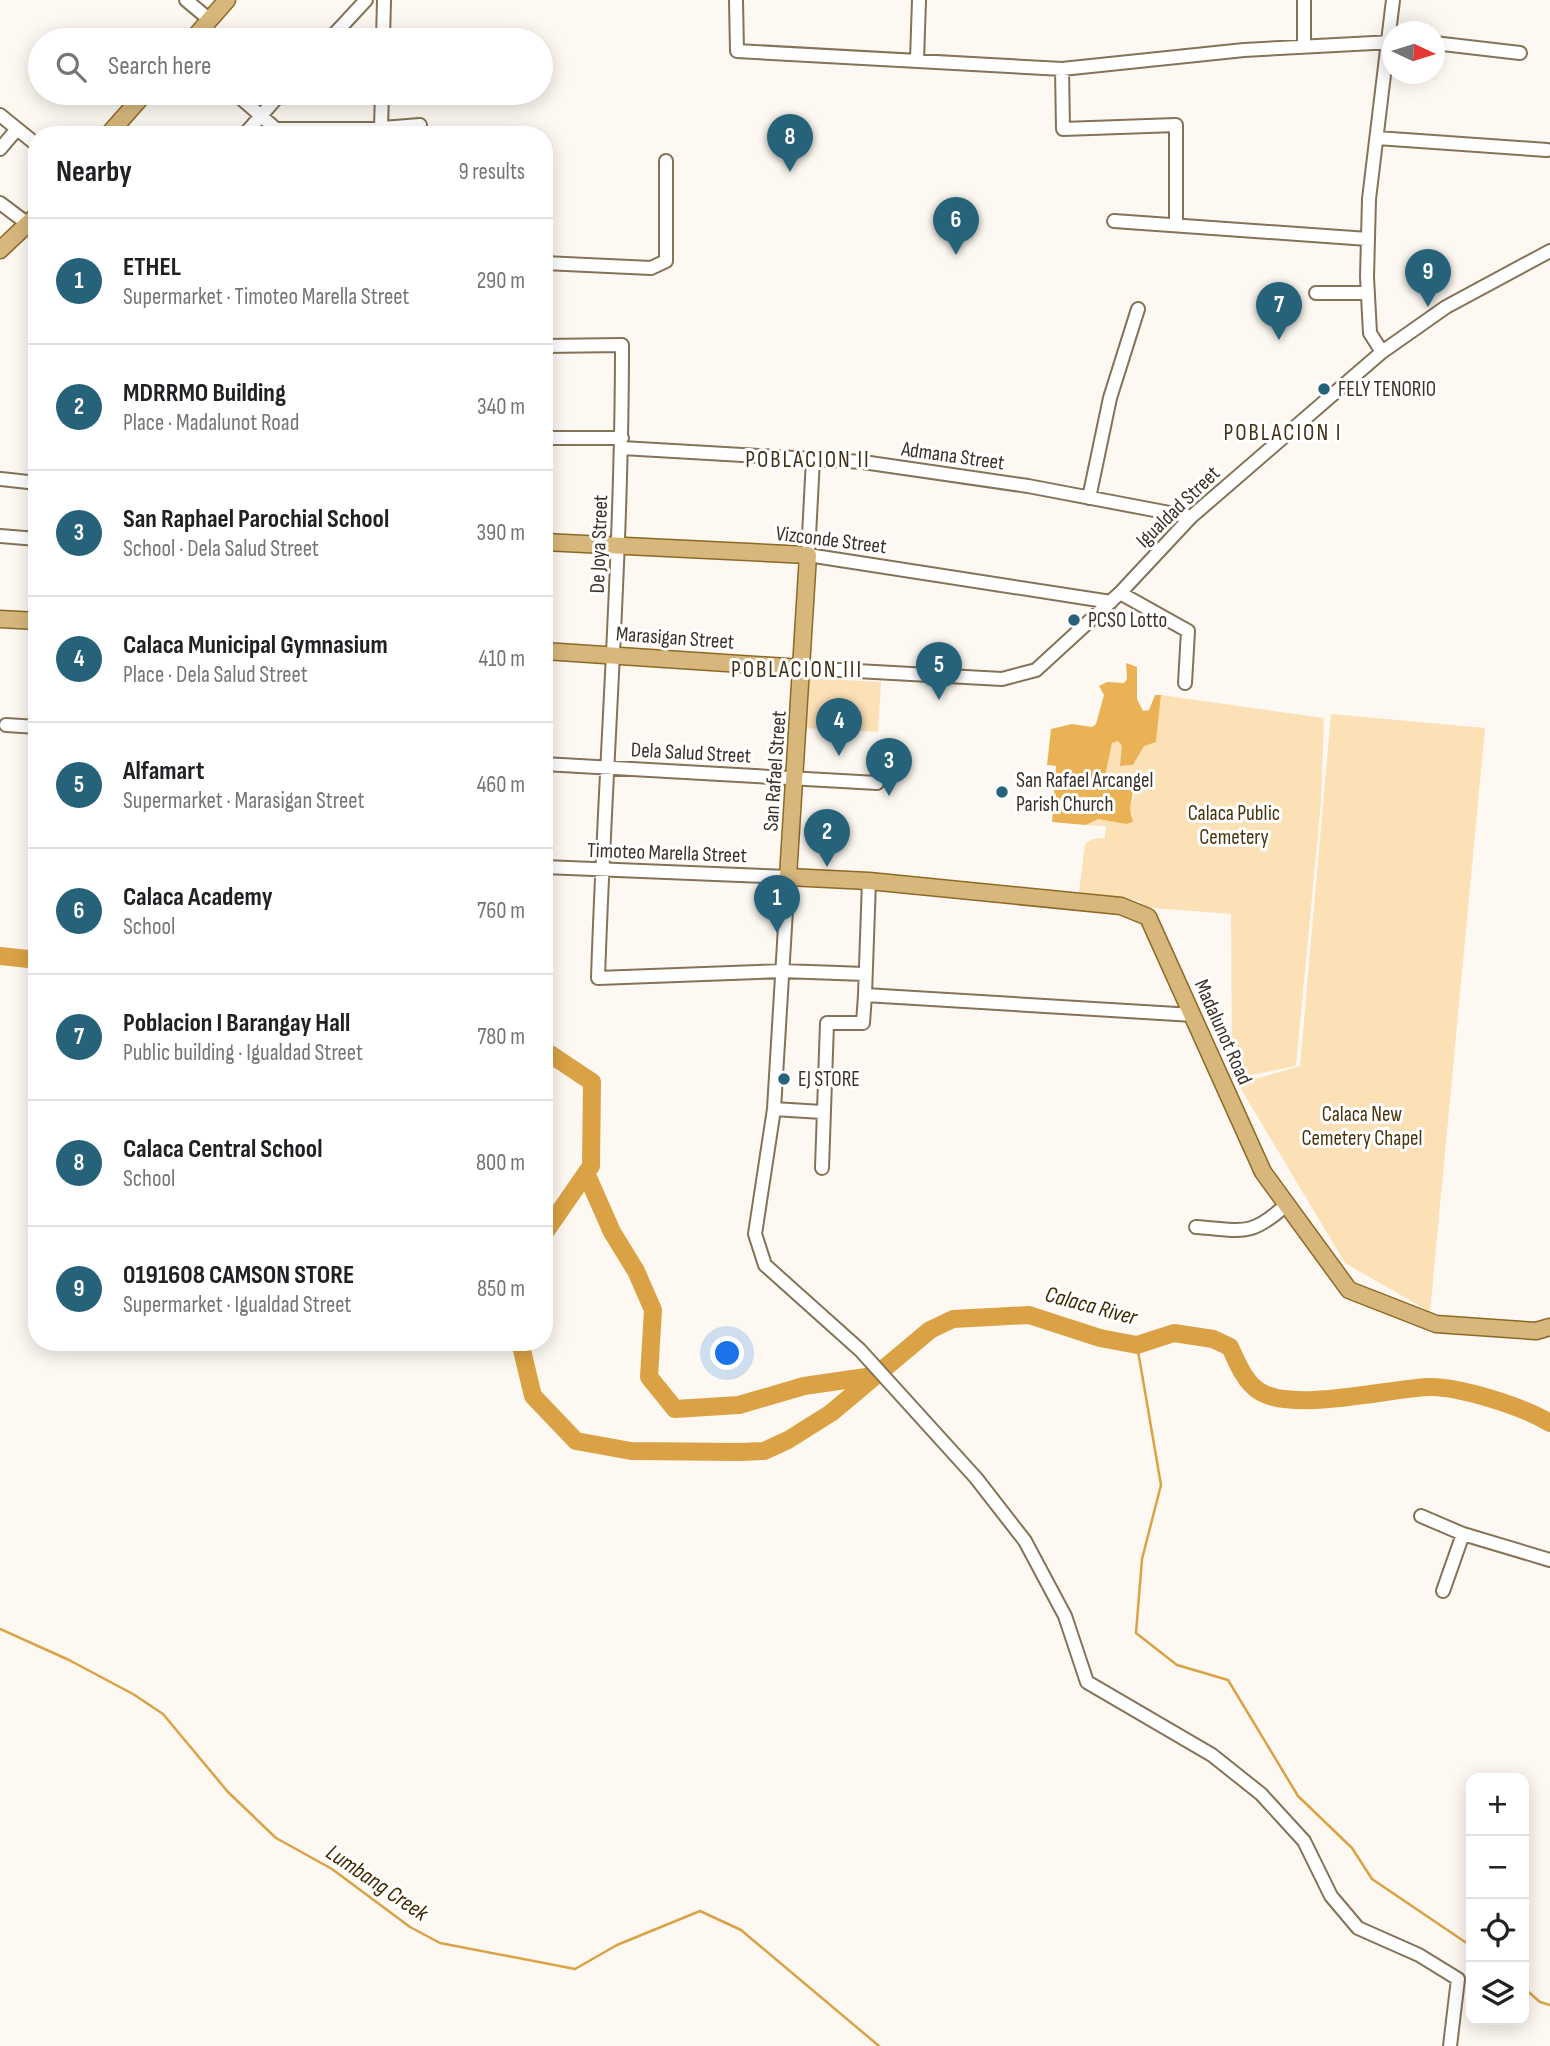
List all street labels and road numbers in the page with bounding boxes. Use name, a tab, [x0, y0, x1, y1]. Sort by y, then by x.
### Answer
street label: Admana Street	[899, 436, 1006, 476]
street label: Igualdad Street	[1131, 461, 1225, 553]
street label: De Joya Street	[585, 494, 613, 594]
street label: Vizconde Street	[774, 521, 888, 559]
street label: Marasigan Street	[615, 621, 735, 655]
street label: San Rafael Street	[758, 710, 792, 832]
street label: Dela Salud Street	[630, 737, 752, 769]
street label: Timoteo Marella Street	[587, 838, 747, 868]
street label: Madalunot Road	[1189, 976, 1257, 1088]

